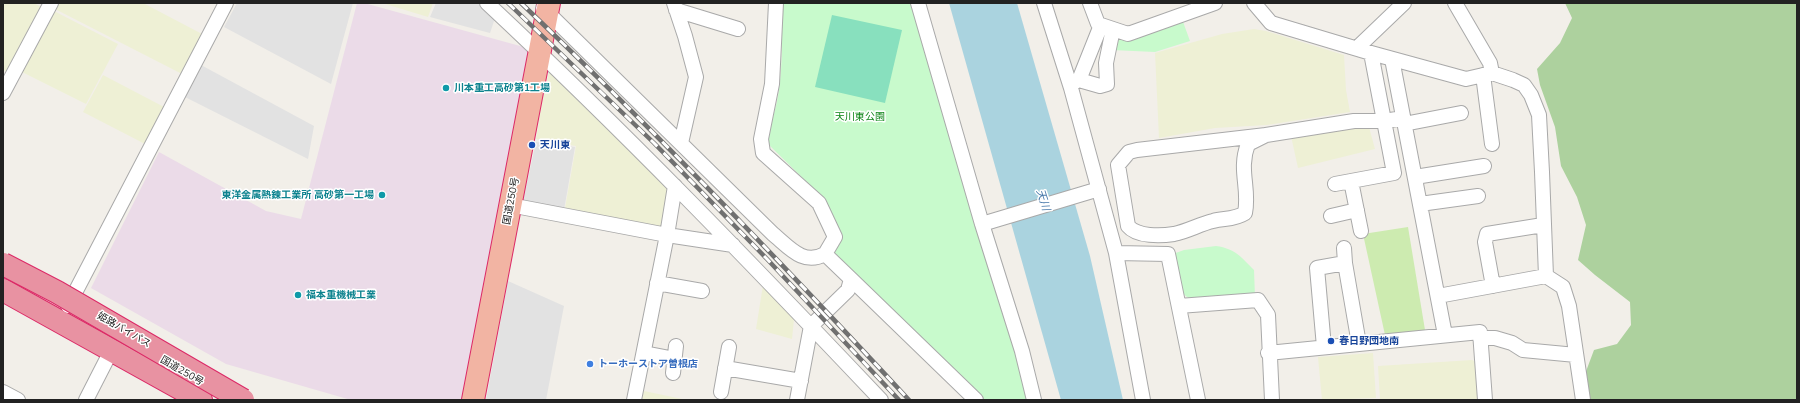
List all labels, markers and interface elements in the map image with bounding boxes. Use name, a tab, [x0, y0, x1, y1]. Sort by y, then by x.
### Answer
place label: 川本重工高砂第1工場	[454, 82, 550, 94]
marker: 川本重工高砂第1工場	[441, 83, 451, 93]
park label: 天川東公園	[835, 111, 885, 123]
place label: 天川東	[540, 139, 570, 151]
marker: 天川東	[527, 140, 537, 150]
street label: 国道250号	[501, 176, 521, 226]
water label: 天川	[1033, 187, 1053, 213]
place label: 東洋金属熱錬工業所 高砂第一工場	[221, 189, 374, 201]
marker: 東洋金属熱錬工業所 高砂第一工場	[377, 190, 387, 200]
place label: 福本重機械工業	[306, 289, 376, 301]
marker: 福本重機械工業	[293, 290, 303, 300]
street label: 姫路バイパス	[95, 310, 153, 350]
place label: 春日野団地南	[1339, 335, 1399, 347]
marker: 春日野団地南	[1326, 336, 1336, 346]
street label: 国道250号	[158, 354, 206, 388]
place label: トーホーストア曽根店	[598, 358, 698, 370]
marker: トーホーストア曽根店	[585, 359, 595, 369]

